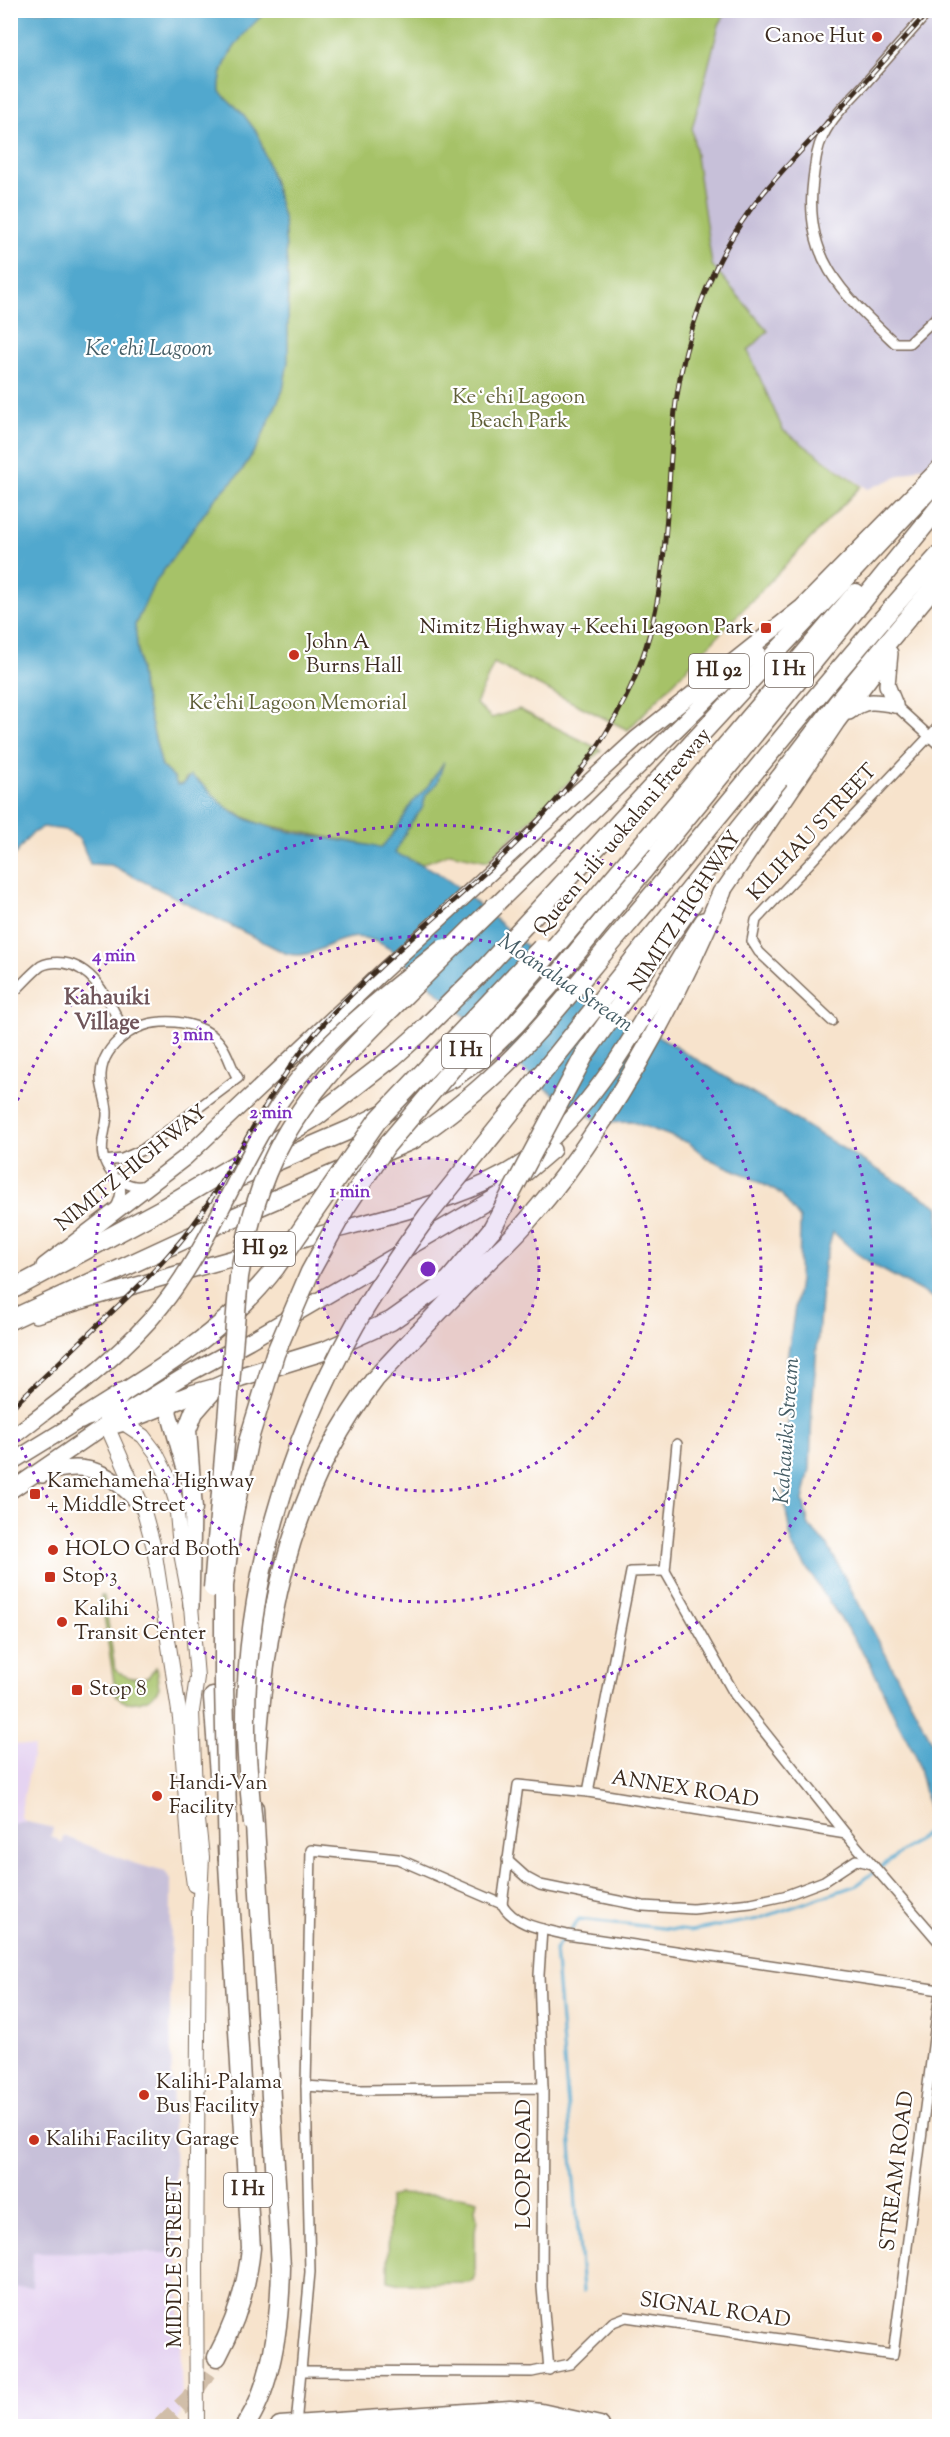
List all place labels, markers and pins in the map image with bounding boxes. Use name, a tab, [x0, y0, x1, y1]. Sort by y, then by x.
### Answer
place label: Canoe Hut	[765, 22, 865, 52]
marker: Canoe Hut	[870, 30, 884, 44]
place label: Nimitz Highway + Keehi Lagoon Park	[419, 613, 755, 643]
marker: Nimitz Highway + Keehi Lagoon Park	[759, 621, 773, 635]
place label: John A Burns Hall	[305, 628, 402, 682]
marker: John A Burns Hall	[287, 648, 301, 662]
centre of rings	[418, 1259, 438, 1279]
place label: Kamehameha Highway + Middle Street	[47, 1467, 255, 1521]
marker: Kamehameha Highway + Middle Street	[28, 1487, 42, 1501]
place label: HOLO Card Booth	[65, 1535, 240, 1565]
marker: HOLO Card Booth	[46, 1543, 60, 1557]
place label: Stop 3	[62, 1562, 118, 1592]
marker: Stop 3	[43, 1570, 57, 1584]
place label: Kalihi Transit Center	[74, 1595, 206, 1649]
marker: Kalihi Transit Center	[55, 1615, 69, 1629]
place label: Stop 8	[89, 1675, 147, 1705]
marker: Stop 8	[70, 1683, 84, 1697]
place label: Handi-Van Facility	[169, 1769, 268, 1823]
marker: Handi-Van Facility	[150, 1789, 164, 1803]
place label: Kalihi-Palama Bus Facility	[156, 2068, 282, 2122]
marker: Kalihi-Palama Bus Facility	[137, 2088, 151, 2102]
place label: Kalihi Facility Garage	[46, 2125, 239, 2155]
marker: Kalihi Facility Garage	[27, 2133, 41, 2147]

